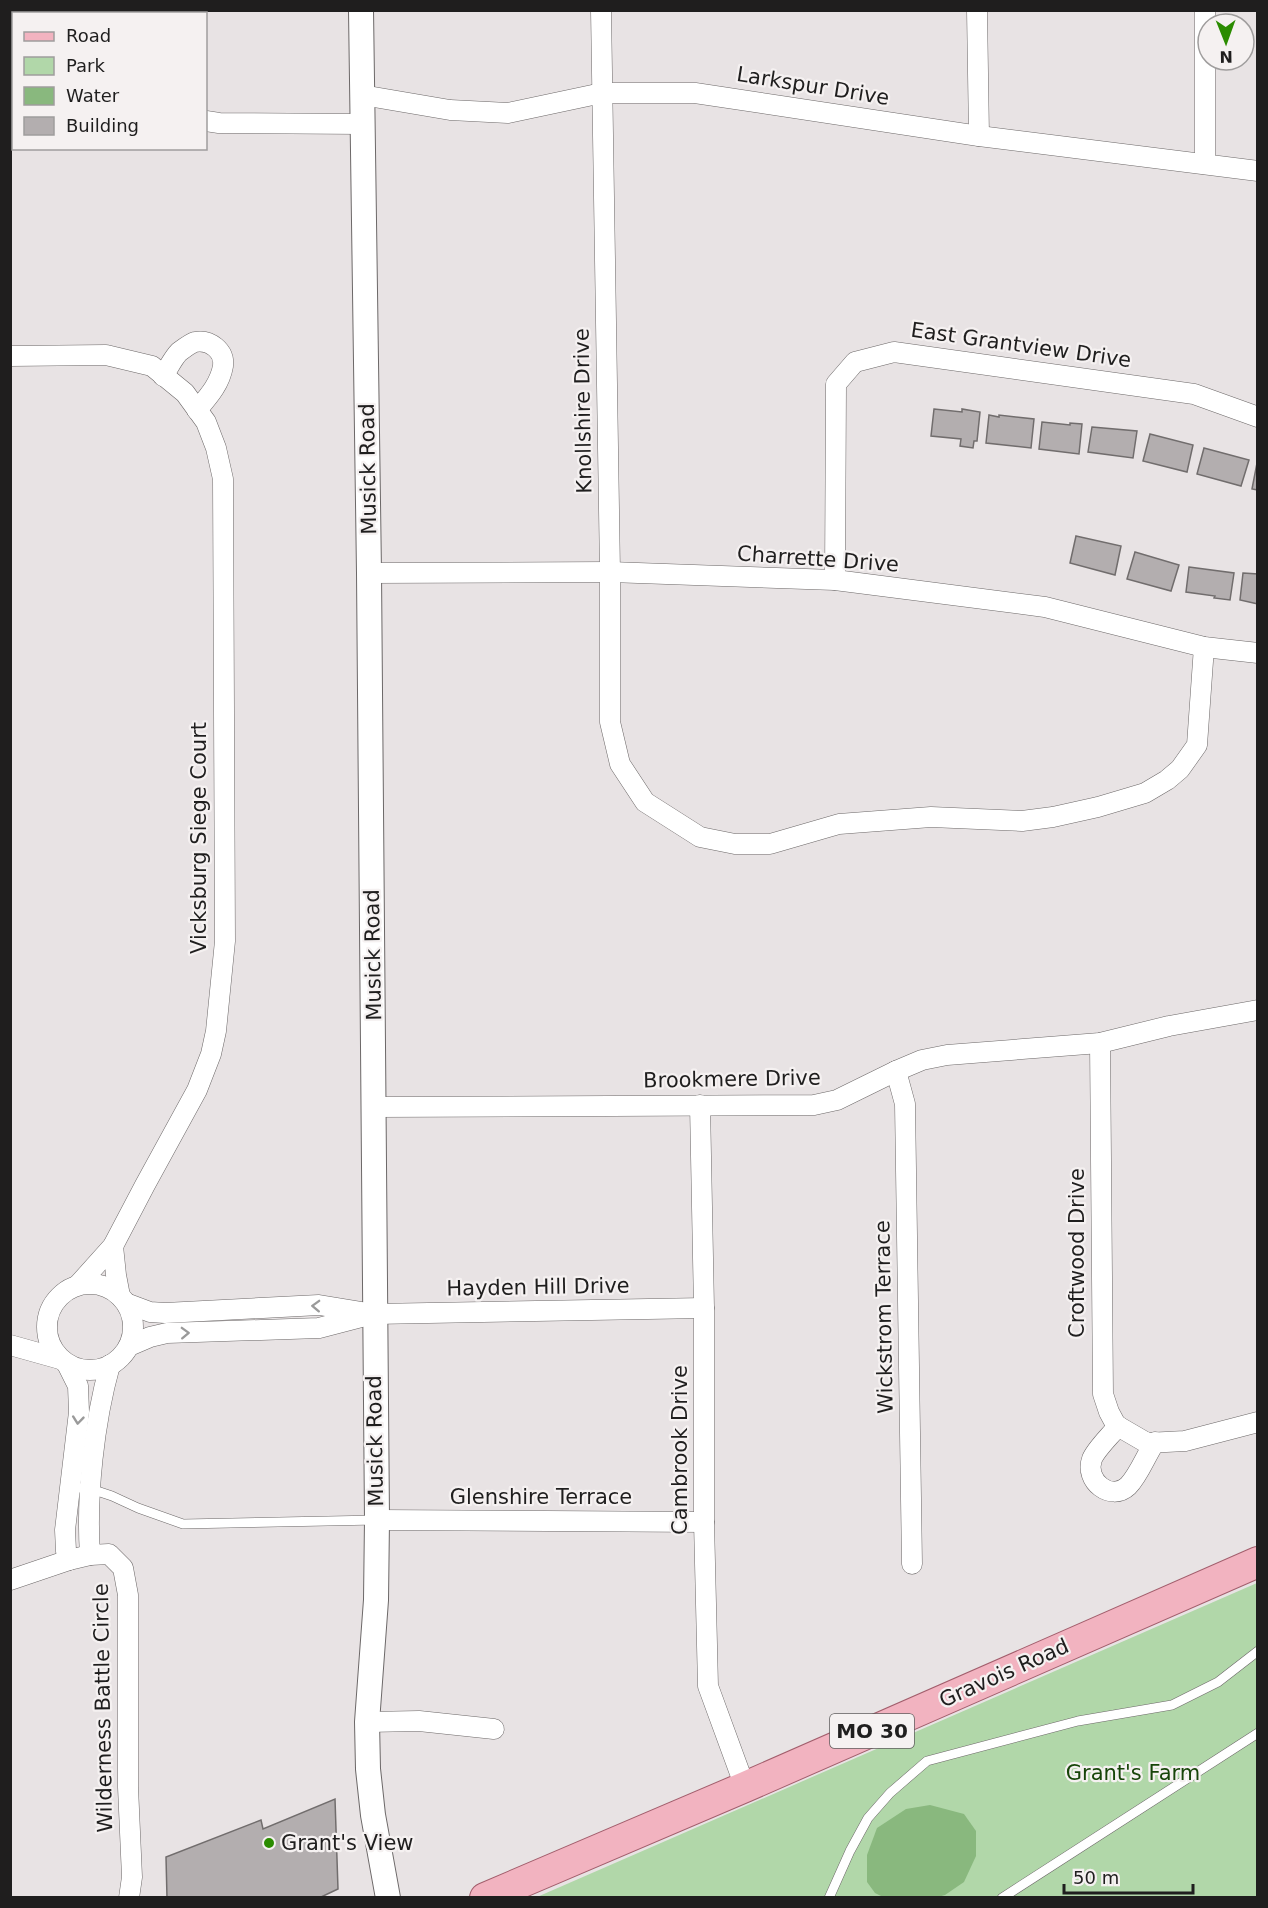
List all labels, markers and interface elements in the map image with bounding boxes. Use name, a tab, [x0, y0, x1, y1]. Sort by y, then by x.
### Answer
legend	[12, 12, 207, 150]
north arrow	[1196, 12, 1256, 72]
text: Road	[66, 25, 111, 46]
text: N	[1219, 47, 1233, 66]
text: Park	[66, 55, 105, 76]
street label: Larkspur Drive	[735, 62, 891, 110]
text: Water	[66, 85, 120, 106]
text: Building	[66, 115, 139, 136]
street label: East Grantview Drive	[909, 318, 1133, 372]
street label: Knollshire Drive	[570, 328, 596, 494]
street label: Musick Road	[355, 403, 381, 535]
street label: Charrette Drive	[736, 541, 900, 577]
street label: Vicksburg Siege Court	[187, 722, 211, 954]
street label: Musick Road	[360, 889, 386, 1021]
street label: Brookmere Drive	[643, 1065, 821, 1093]
street label: Croftwood Drive	[1065, 1168, 1089, 1338]
street label: Wickstrom Terrace	[870, 1220, 898, 1414]
street label: Hayden Hill Drive	[446, 1273, 630, 1301]
one-way arrow	[311, 1300, 320, 1312]
one-way arrow	[181, 1326, 190, 1339]
street label: Cambrook Drive	[668, 1365, 692, 1535]
street label: Musick Road	[362, 1375, 388, 1507]
one-way arrow	[72, 1415, 85, 1424]
street label: Glenshire Terrace	[450, 1485, 632, 1509]
street label: Wilderness Battle Circle	[89, 1583, 117, 1833]
street label: Gravois Road	[936, 1634, 1072, 1712]
road number: MO 30	[830, 1714, 914, 1748]
park label: Grant's Farm	[1066, 1761, 1200, 1785]
place label: Grant's View	[281, 1831, 414, 1855]
marker: Grant's View	[262, 1836, 276, 1850]
scale bar	[1064, 1857, 1193, 1895]
text: 50 m	[1073, 1867, 1119, 1888]

